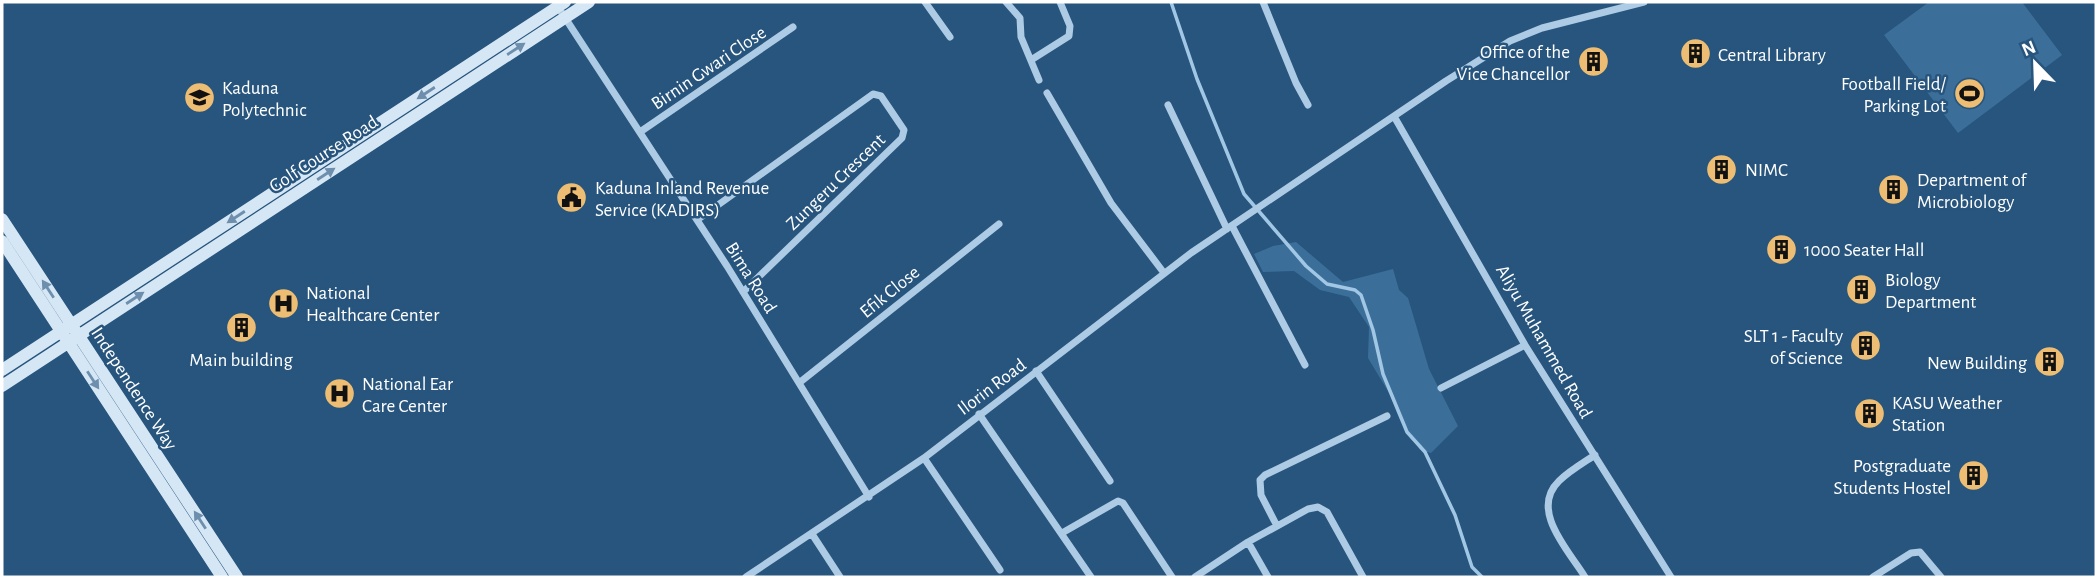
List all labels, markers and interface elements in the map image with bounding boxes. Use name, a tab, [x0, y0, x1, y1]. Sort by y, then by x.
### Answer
street label: Birnin Gwari Close	[648, 23, 770, 114]
north arrow	[2000, 28, 2070, 98]
building icon: Central Library	[1678, 37, 1712, 71]
text: N	[2019, 37, 2039, 60]
one-way arrow	[506, 43, 526, 56]
place label: Office of the Vice Chancellor	[1457, 43, 1570, 84]
building icon: Office of the Vice Chancellor	[1576, 45, 1610, 79]
place label: Central Library	[1718, 46, 1826, 65]
place label: Football Field/ Parking Lot	[1841, 75, 1947, 116]
sports icon: Football Field/ Parking Lot	[1952, 77, 1986, 111]
place label: Kaduna Polytechnic	[222, 79, 306, 120]
school or university icon: Kaduna Polytechnic	[182, 81, 216, 115]
one-way arrow	[416, 86, 436, 99]
street label: Golf Course Road	[266, 112, 382, 196]
street label: Zungeru Crescent	[783, 130, 889, 234]
building icon: NIMC	[1705, 152, 1739, 186]
place label: NIMC	[1745, 161, 1788, 180]
one-way arrow	[317, 167, 335, 181]
place label: Department of Microbiology	[1917, 171, 2027, 212]
building icon: Department of Microbiology	[1877, 173, 1911, 207]
place label: Kaduna Inland Revenue Service (KADIRS)	[595, 179, 769, 220]
public building icon: Kaduna Inland Revenue Service (KADIRS)	[555, 181, 589, 215]
one-way arrow	[227, 210, 245, 224]
building icon: 1000 Seater Hall	[1764, 232, 1798, 266]
street label: Bima Road	[722, 239, 780, 317]
place label: 1000 Seater Hall	[1804, 241, 1925, 260]
street label: Efik Close	[856, 262, 923, 322]
street label: Aliyu Muhammed Road	[1492, 262, 1595, 422]
place label: Biology Department	[1885, 271, 1976, 312]
building icon: Biology Department	[1845, 273, 1879, 307]
one-way arrow	[41, 280, 55, 298]
place label: National Healthcare Center	[306, 284, 439, 325]
hospital icon: National Healthcare Center	[266, 286, 300, 320]
one-way arrow	[126, 292, 145, 305]
building icon: Main building	[224, 311, 258, 345]
street label: Independence Way	[87, 324, 180, 453]
place label: SLT 1 - Faculty of Science	[1744, 327, 1843, 368]
building icon: SLT 1 - Faculty of Science	[1849, 329, 1883, 363]
building icon: New Building	[2033, 345, 2067, 379]
place label: Main building	[189, 351, 293, 370]
place label: New Building	[1927, 354, 2028, 373]
street label: Ilorin Road	[954, 355, 1030, 419]
one-way arrow	[86, 371, 100, 389]
place label: National Ear Care Center	[362, 375, 453, 416]
hospital icon: National Ear Care Center	[322, 377, 356, 411]
place label: KASU Weather Station	[1892, 394, 2002, 435]
building icon: KASU Weather Station	[1852, 396, 1886, 430]
place label: Postgraduate Students Hostel	[1833, 457, 1951, 498]
building icon: Postgraduate Students Hostel	[1957, 459, 1991, 493]
one-way arrow	[193, 510, 206, 530]

